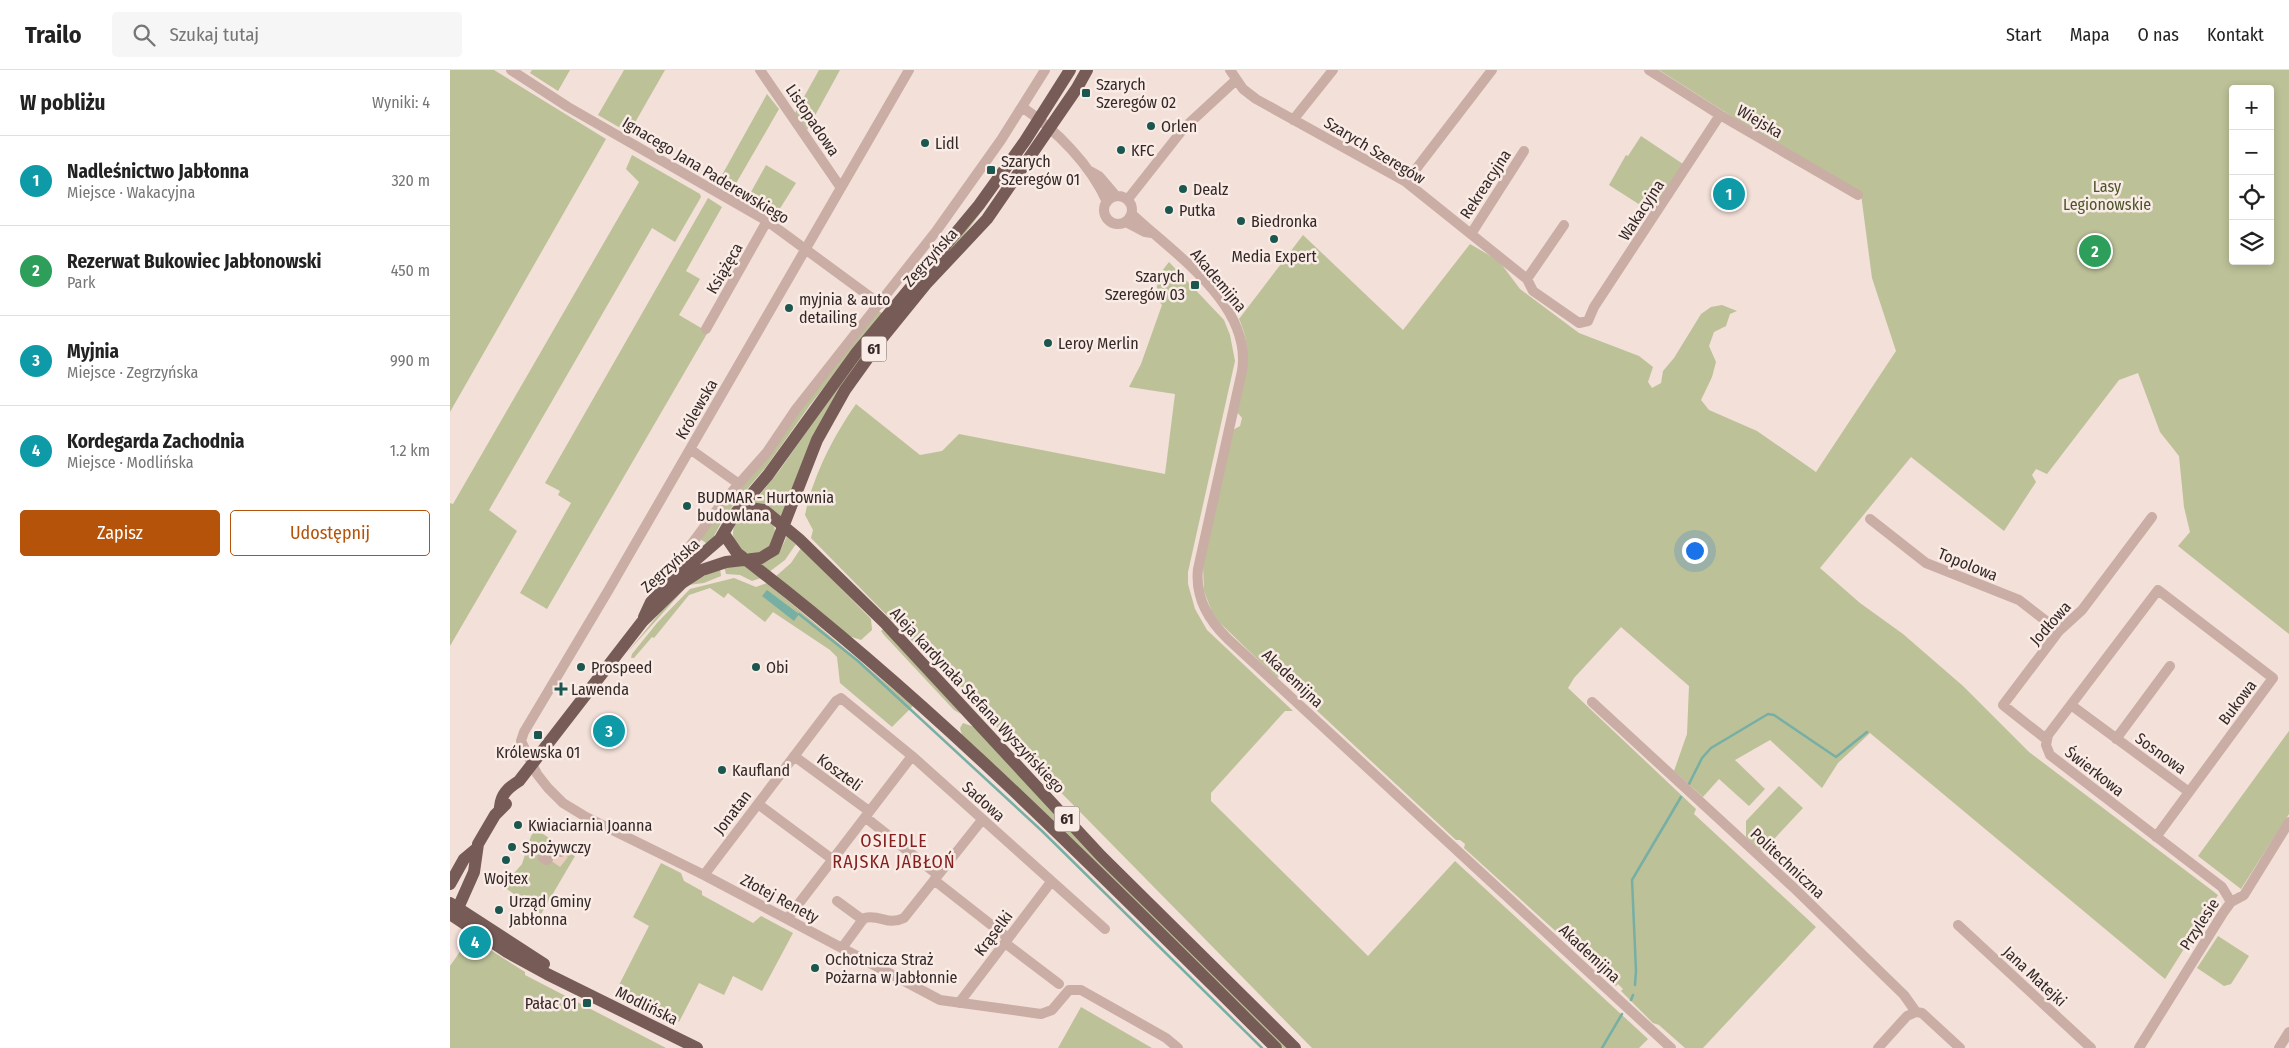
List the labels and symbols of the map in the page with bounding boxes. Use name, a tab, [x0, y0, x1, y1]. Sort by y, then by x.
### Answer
place label: Szarych Szeregów 02	[1096, 75, 1176, 112]
street label: Listopadowa	[782, 81, 844, 160]
marker: Szarych Szeregów 02	[1080, 87, 1092, 99]
street label: Wiejska	[1733, 101, 1786, 142]
street label: Ignacego Jana Paderewskiego	[619, 113, 793, 228]
street label: Szarych Szeregów	[1321, 113, 1429, 188]
place label: Orlen	[1161, 117, 1197, 136]
marker: Orlen	[1145, 120, 1157, 132]
place label: Lidl	[935, 134, 959, 153]
marker: Lidl	[919, 137, 931, 149]
place label: KFC	[1131, 141, 1154, 160]
marker: KFC	[1115, 144, 1127, 156]
street label: Rekreacyjna	[1456, 146, 1515, 223]
place label: Szarych Szeregów 01	[1001, 152, 1080, 189]
marker: Szarych Szeregów 01	[985, 164, 997, 176]
pin: 1	[1713, 175, 1745, 213]
street label: Wakacyjna	[1615, 176, 1668, 244]
park label: Lasy Legionowskie	[2063, 177, 2151, 214]
place label: Dealz	[1193, 180, 1228, 199]
marker: Dealz	[1177, 183, 1189, 195]
place label: Putka	[1179, 201, 1216, 220]
marker: Putka	[1163, 204, 1175, 216]
place label: Biedronka	[1251, 212, 1317, 231]
marker: Biedronka	[1235, 215, 1247, 227]
street label: Zegrzyńska	[899, 224, 962, 290]
pin: 2	[2079, 232, 2111, 270]
marker: Media Expert	[1268, 233, 1280, 245]
street label: Książęca	[702, 239, 748, 298]
street label: Akademijna	[1187, 245, 1251, 316]
place label: Media Expert	[1231, 247, 1317, 266]
place label: Szarych Szeregów 03	[1105, 267, 1185, 304]
marker: Szarych Szeregów 03	[1189, 279, 1201, 291]
place label: myjnia & auto detailing	[799, 290, 890, 327]
marker: myjnia & auto detailing	[783, 302, 795, 314]
place label: Leroy Merlin	[1058, 334, 1139, 353]
road number: 61	[862, 336, 886, 362]
marker: Leroy Merlin	[1042, 337, 1054, 349]
street label: Królewska	[672, 376, 721, 443]
place label: BUDMAR - Hurtownia budowlana	[697, 488, 834, 525]
marker: BUDMAR - Hurtownia budowlana	[681, 500, 693, 512]
street label: Zegrzyńska	[637, 534, 703, 596]
your location	[1682, 538, 1708, 564]
street label: Topolowa	[1935, 544, 2001, 585]
street label: Jodłowa	[2026, 597, 2075, 649]
street label: Aleja kardynała Stefana Wyszyńskiego	[886, 603, 1069, 797]
street label: Akademijna	[1258, 645, 1327, 712]
place label: Prospeed	[591, 658, 652, 677]
place label: Obi	[766, 658, 789, 677]
marker: Prospeed	[575, 661, 587, 673]
marker: Obi	[750, 661, 762, 673]
street label: Bukowa	[2214, 676, 2260, 728]
place label: Lawenda	[571, 680, 629, 699]
marker: Lawenda	[555, 683, 567, 695]
pin: 3	[593, 712, 625, 750]
marker: Królewska 01	[532, 729, 544, 741]
street label: Sosnowa	[2132, 729, 2190, 778]
street label: Świerkowa	[2061, 742, 2128, 800]
place label: Królewska 01	[496, 743, 580, 762]
street label: Koszteli	[814, 750, 866, 795]
place label: Kaufland	[732, 761, 790, 780]
marker: Kaufland	[716, 764, 728, 776]
street label: Sadowa	[958, 777, 1009, 826]
street label: Jonatan	[710, 786, 755, 838]
road number: 61	[1054, 806, 1080, 832]
place label: Kwiaciarnia Joanna	[528, 816, 652, 835]
marker: Kwiaciarnia Joanna	[512, 819, 524, 831]
street label: Politechniczna	[1747, 824, 1829, 903]
district label: OSIEDLE RAJSKA JABŁOŃ	[832, 830, 956, 873]
place label: Spożywczy	[522, 838, 592, 857]
marker: Spożywczy	[506, 841, 518, 853]
marker: Wojtex	[500, 854, 512, 866]
place label: Wojtex	[484, 869, 528, 888]
street label: Złotej Renety	[737, 870, 823, 927]
place label: Urząd Gminy Jabłonna	[509, 892, 592, 929]
street label: Przylesie	[2176, 895, 2223, 954]
marker: Urząd Gminy Jabłonna	[493, 904, 505, 916]
street label: Krąselki	[970, 907, 1017, 960]
street label: Akademijna	[1555, 920, 1624, 987]
pin: 4	[459, 923, 491, 961]
street label: Jana Matejki	[1999, 942, 2070, 1011]
place label: Ochotnicza Straż Pożarna w Jabłonnie	[825, 950, 958, 987]
marker: Ochotnicza Straż Pożarna w Jabłonnie	[809, 962, 821, 974]
street label: Modlińska	[613, 982, 681, 1029]
place label: Pałac 01	[525, 994, 577, 1013]
marker: Pałac 01	[581, 997, 593, 1009]

